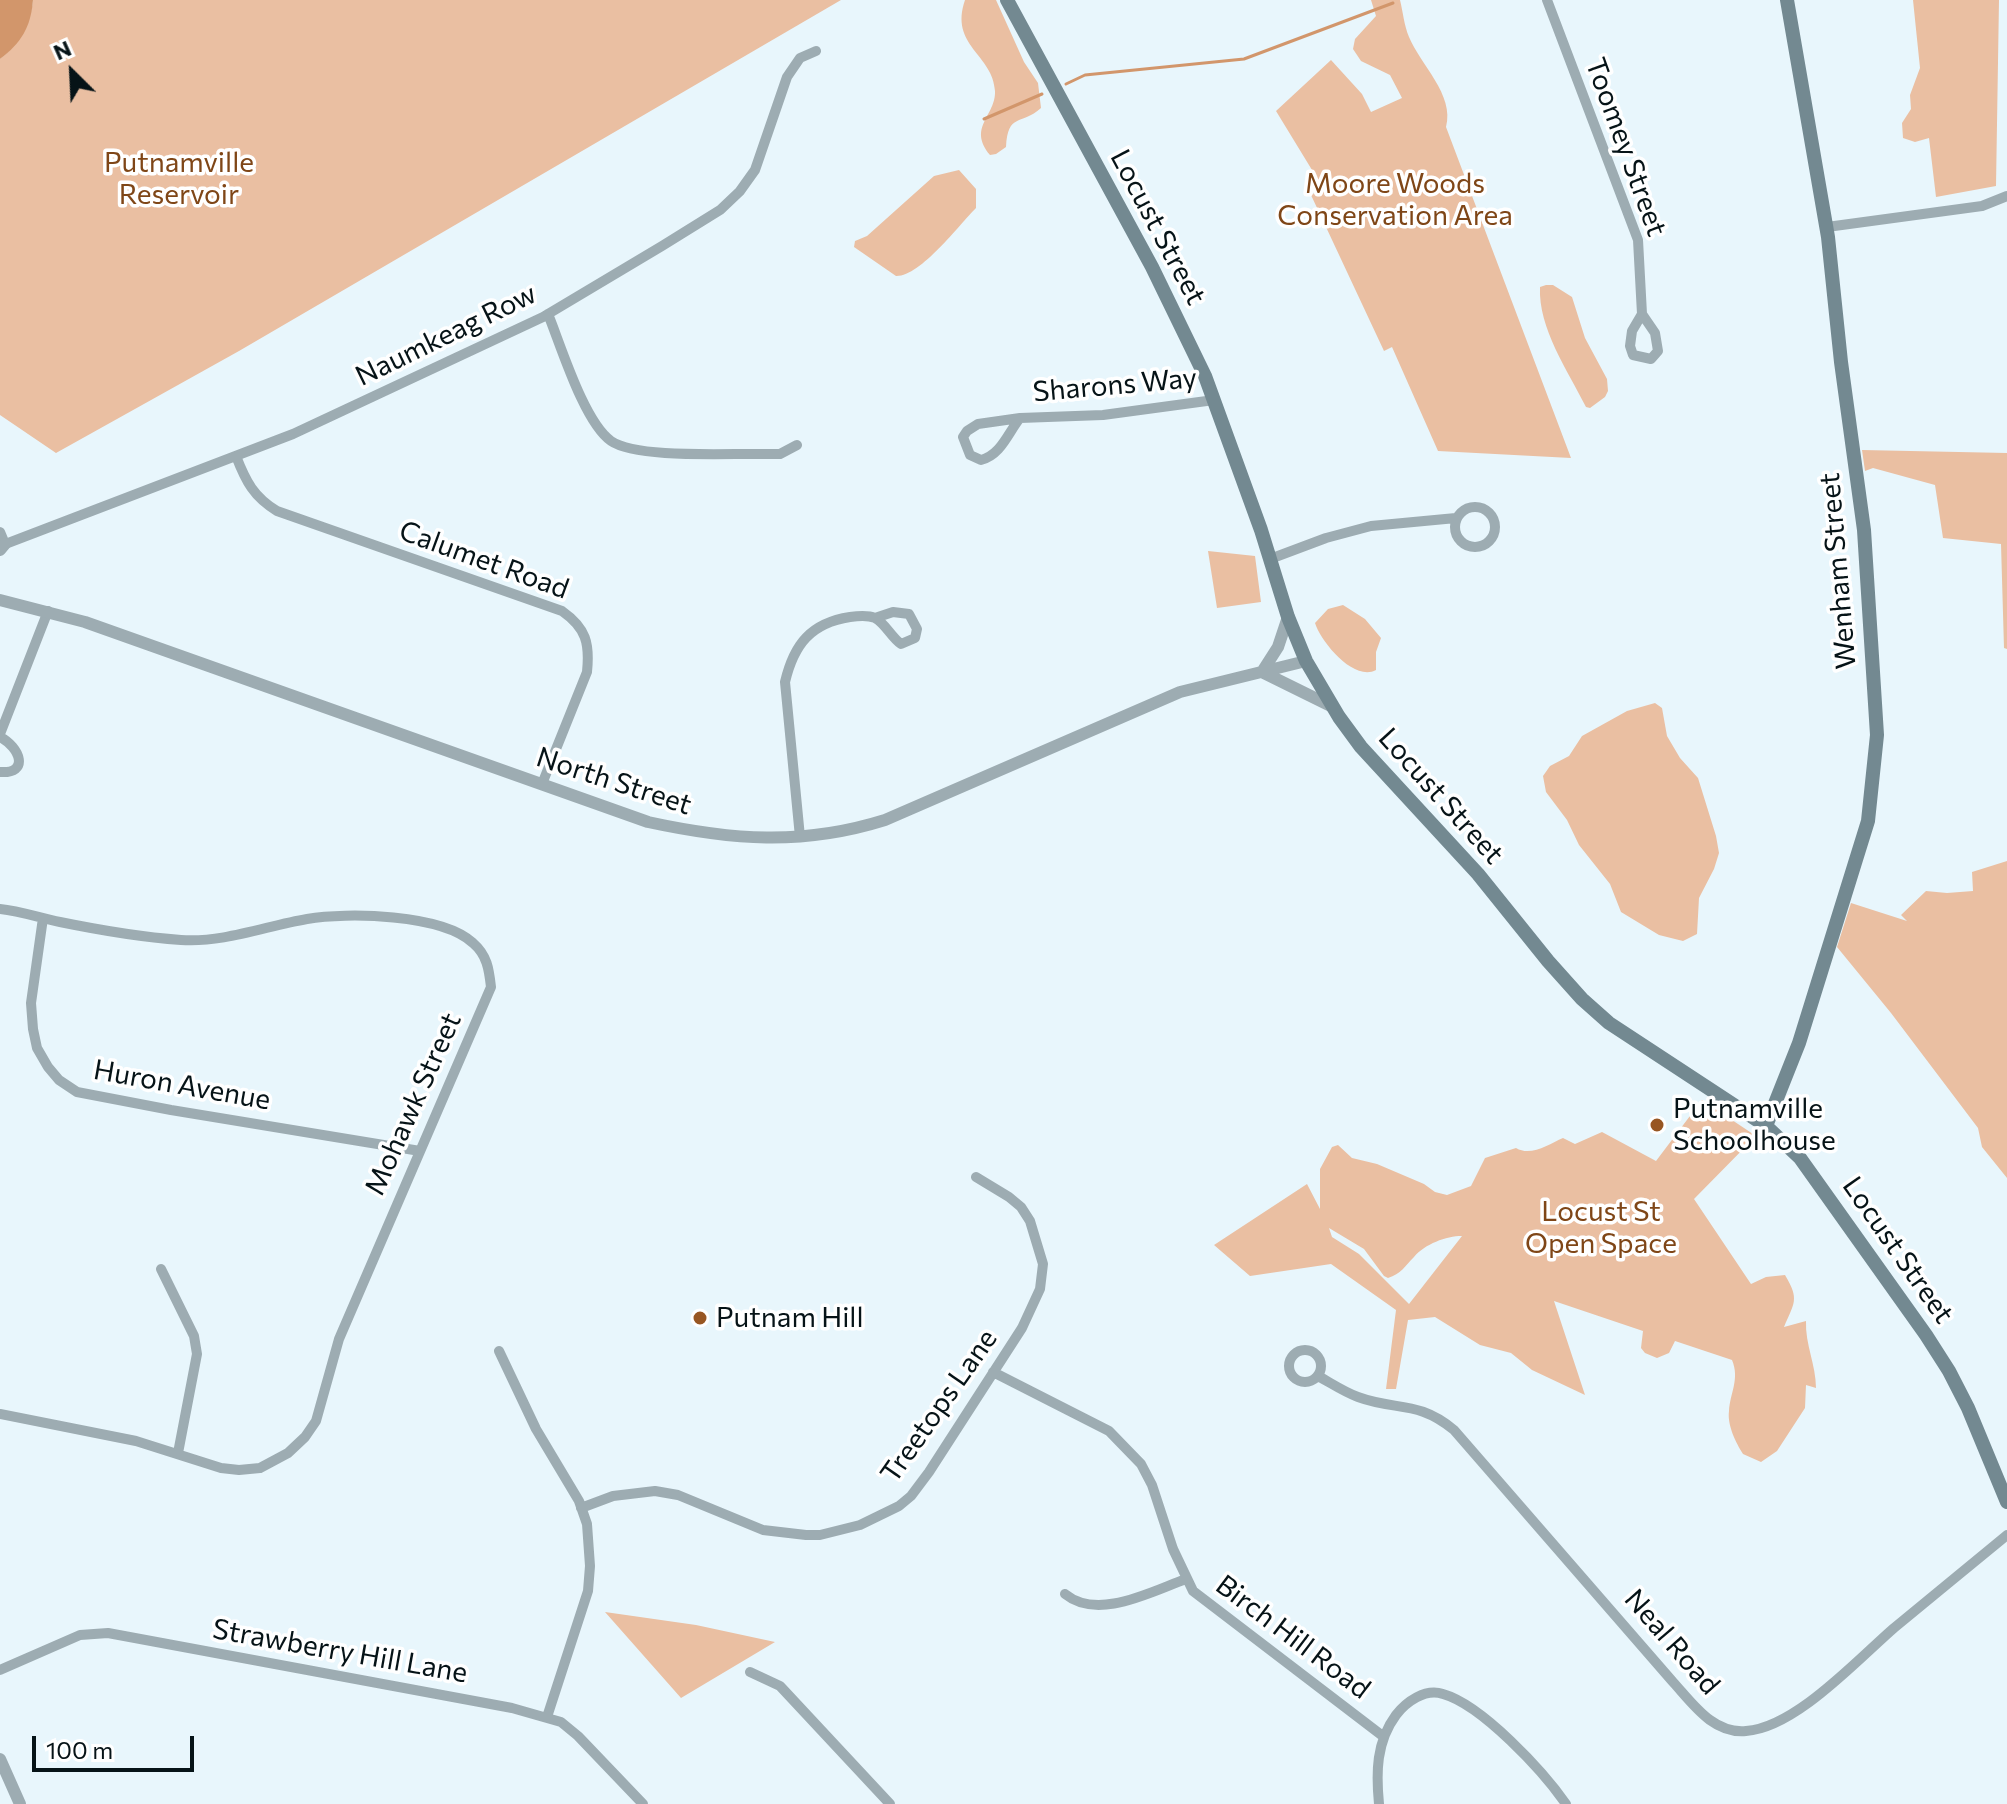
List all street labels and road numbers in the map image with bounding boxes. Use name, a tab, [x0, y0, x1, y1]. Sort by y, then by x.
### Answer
street label: Toomey Street	[1578, 53, 1674, 241]
street label: Locust Street	[1103, 144, 1213, 310]
street label: Naumkeag Row	[350, 277, 542, 393]
street label: Sharons Way	[1032, 361, 1198, 409]
street label: Wenham Street	[1813, 471, 1863, 671]
street label: Calumet Road	[395, 514, 573, 606]
street label: Locust Street	[1371, 721, 1511, 871]
street label: North Street	[532, 740, 696, 822]
street label: Mohawk Street	[358, 1008, 468, 1200]
street label: Huron Avenue	[91, 1053, 273, 1117]
street label: Locust Street	[1835, 1170, 1961, 1330]
street label: Treetops Lane	[874, 1323, 1004, 1489]
street label: Birch Hill Road	[1209, 1568, 1377, 1706]
street label: Neal Road	[1617, 1583, 1727, 1701]
street label: Strawberry Hill Lane	[210, 1612, 470, 1690]

